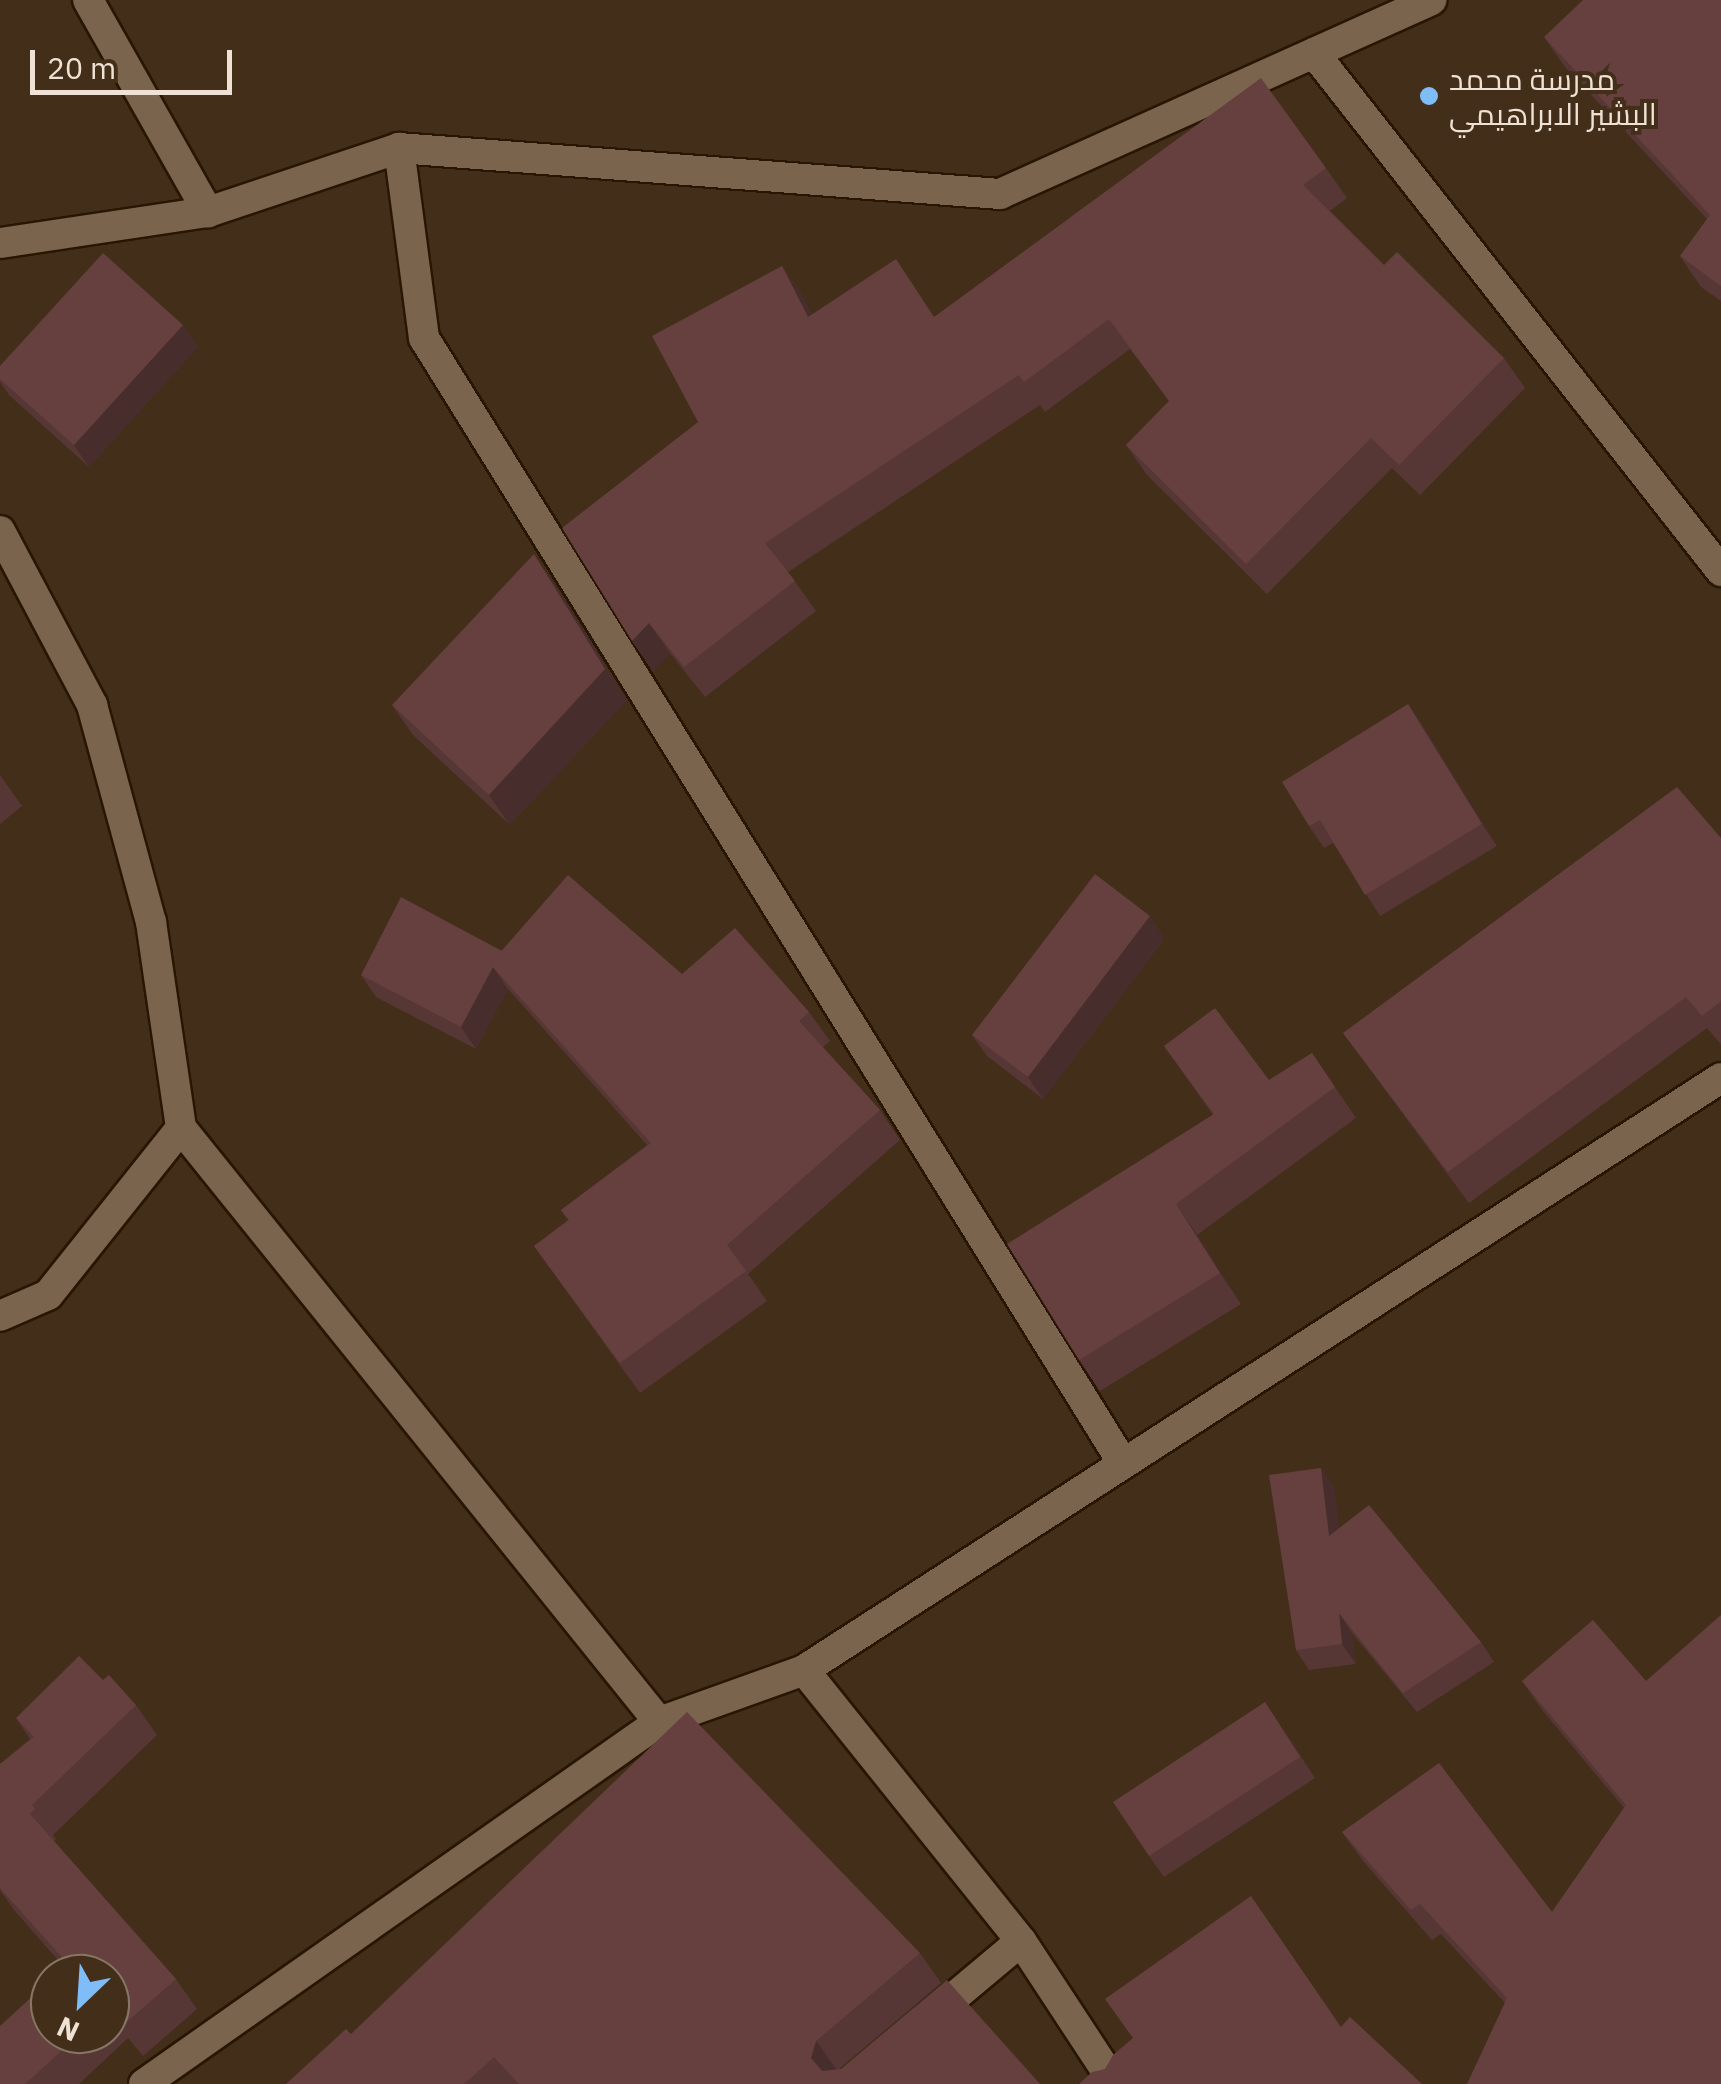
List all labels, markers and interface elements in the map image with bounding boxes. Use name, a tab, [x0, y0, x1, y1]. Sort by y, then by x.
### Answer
scale bar	[35, 30, 238, 92]
text: 20 m	[47, 48, 116, 87]
place label: مدرسة محمد البشير الابراهيمي	[1449, 61, 1657, 132]
marker: مدرسة محمد البشير الابراهيمي	[1418, 85, 1440, 107]
north arrow	[30, 1954, 130, 2054]
text: N	[51, 2009, 85, 2051]

